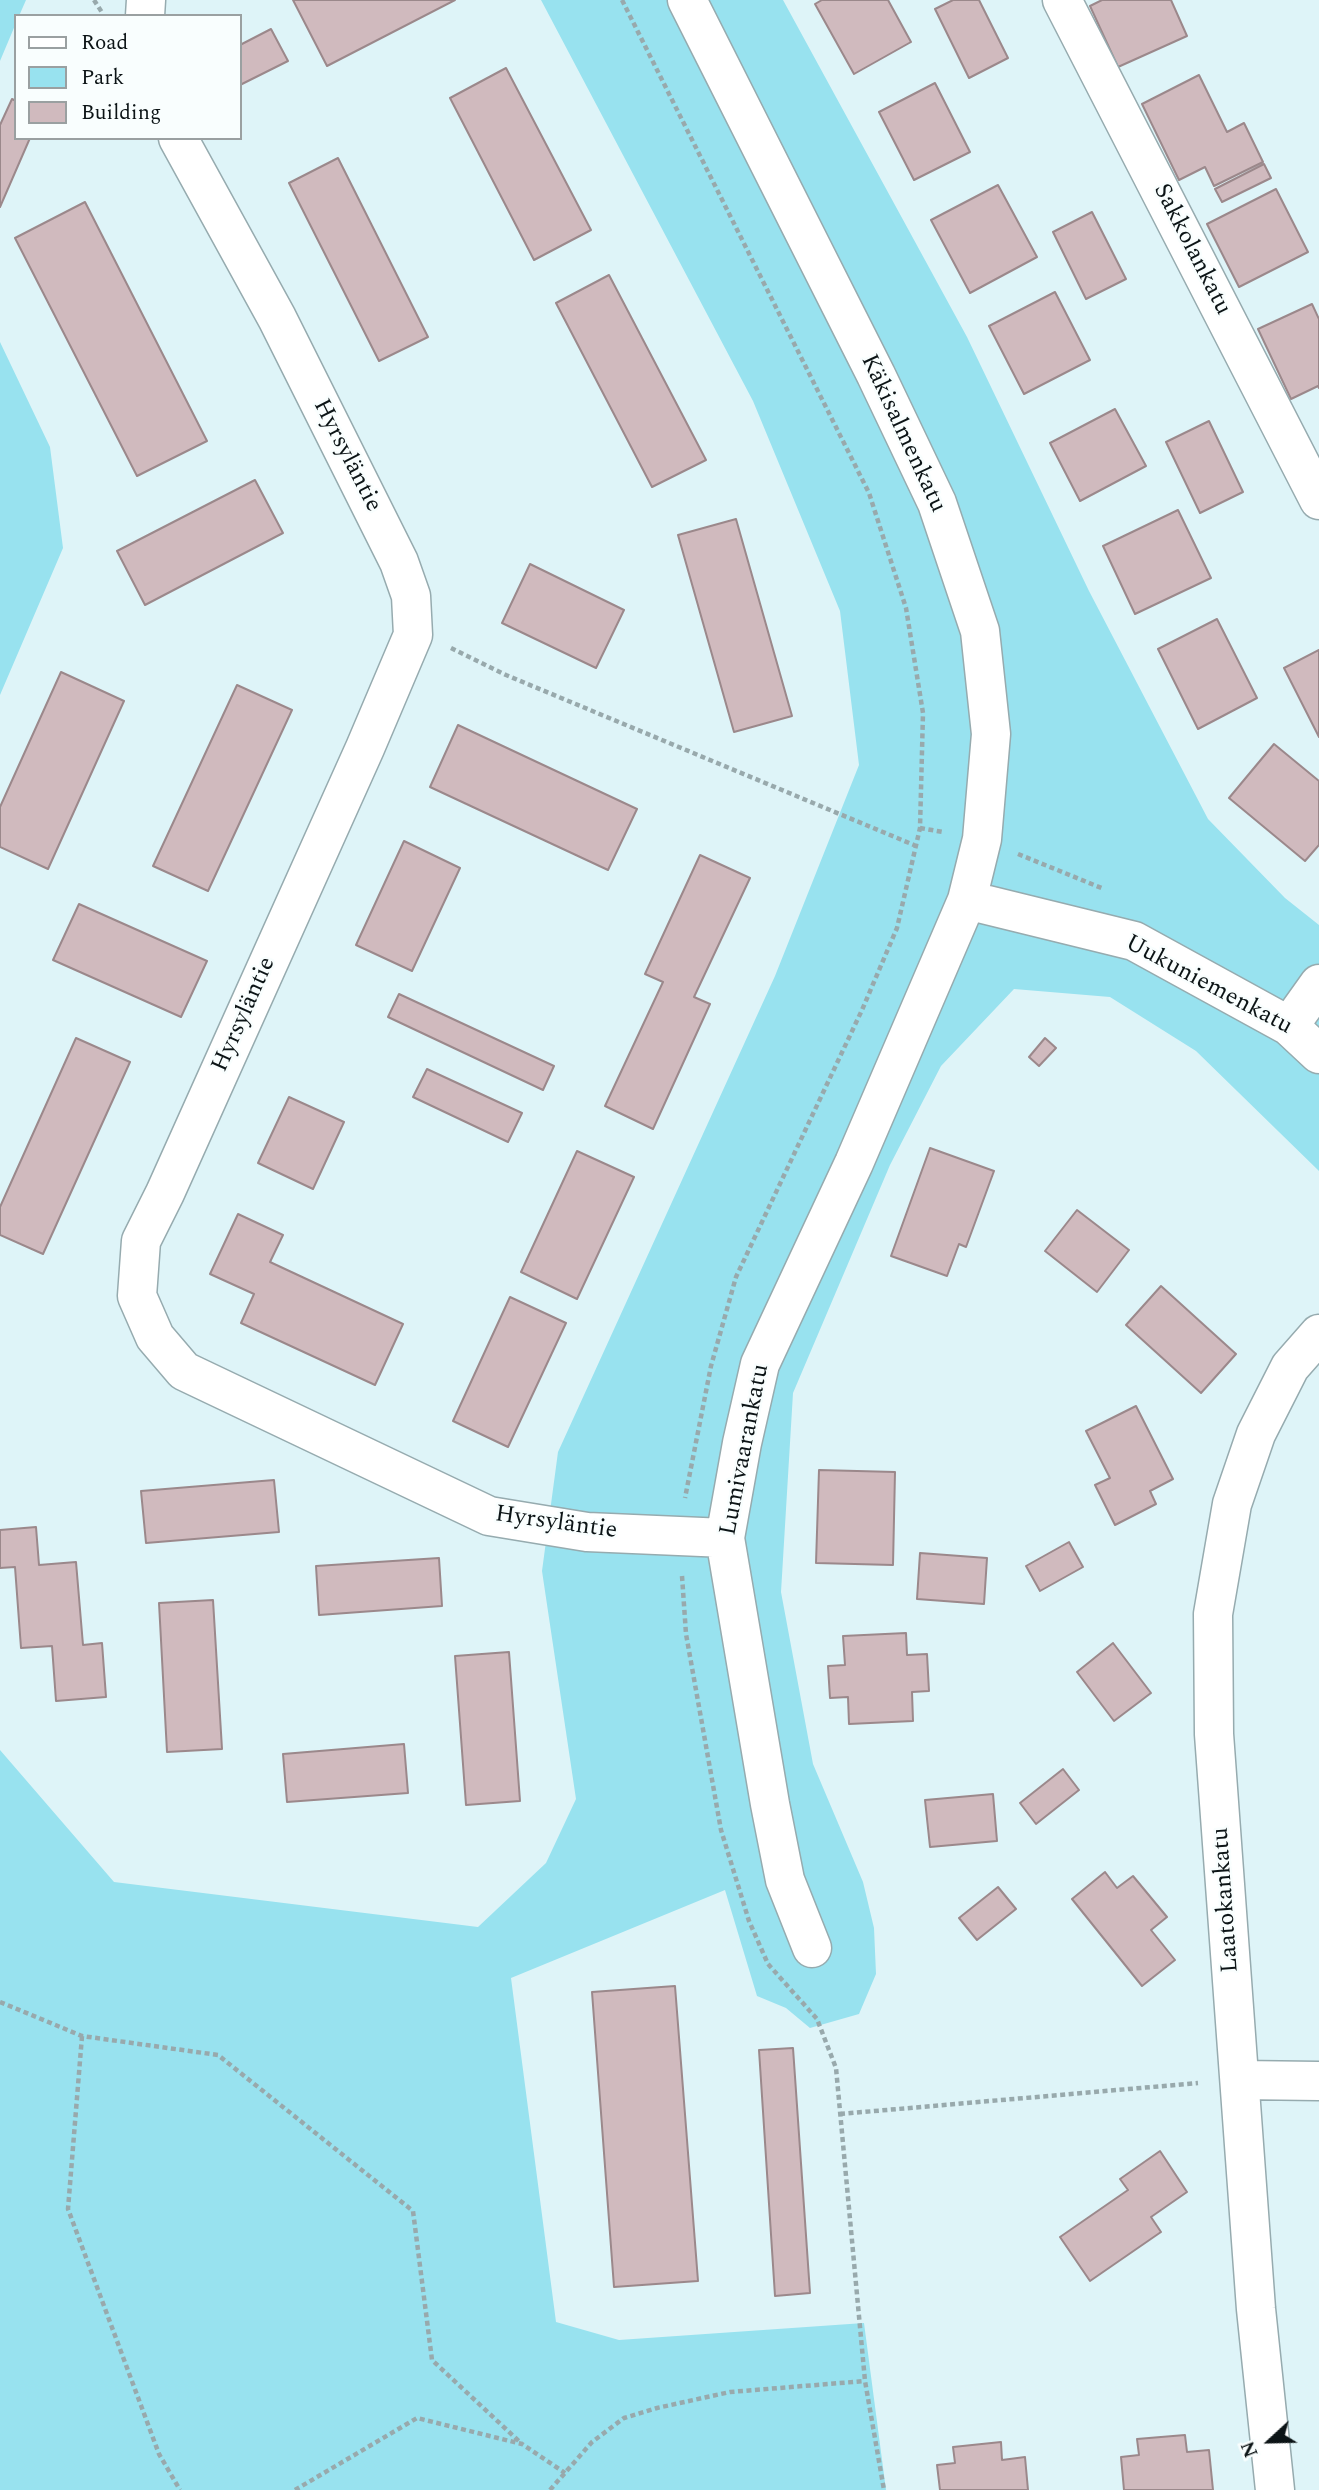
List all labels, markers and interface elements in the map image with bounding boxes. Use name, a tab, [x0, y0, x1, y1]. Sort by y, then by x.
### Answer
legend	[14, 14, 242, 140]
text: Road	[81, 27, 128, 59]
text: Park	[81, 62, 124, 94]
text: Building	[81, 97, 161, 129]
street label: Sakkolankatu	[1146, 180, 1236, 320]
street label: Käkisalmenkatu	[853, 351, 951, 517]
street label: Hyrsyläntie	[305, 395, 387, 517]
street label: Uukuniemenkatu	[1119, 930, 1297, 1042]
street label: Hyrsyläntie	[207, 953, 283, 1077]
street label: Lumivaarankatu	[715, 1362, 777, 1538]
street label: Hyrsyläntie	[493, 1501, 619, 1547]
street label: Laatokankatu	[1208, 1826, 1246, 1974]
north arrow	[1235, 2406, 1305, 2476]
text: N	[1234, 2436, 1266, 2462]

